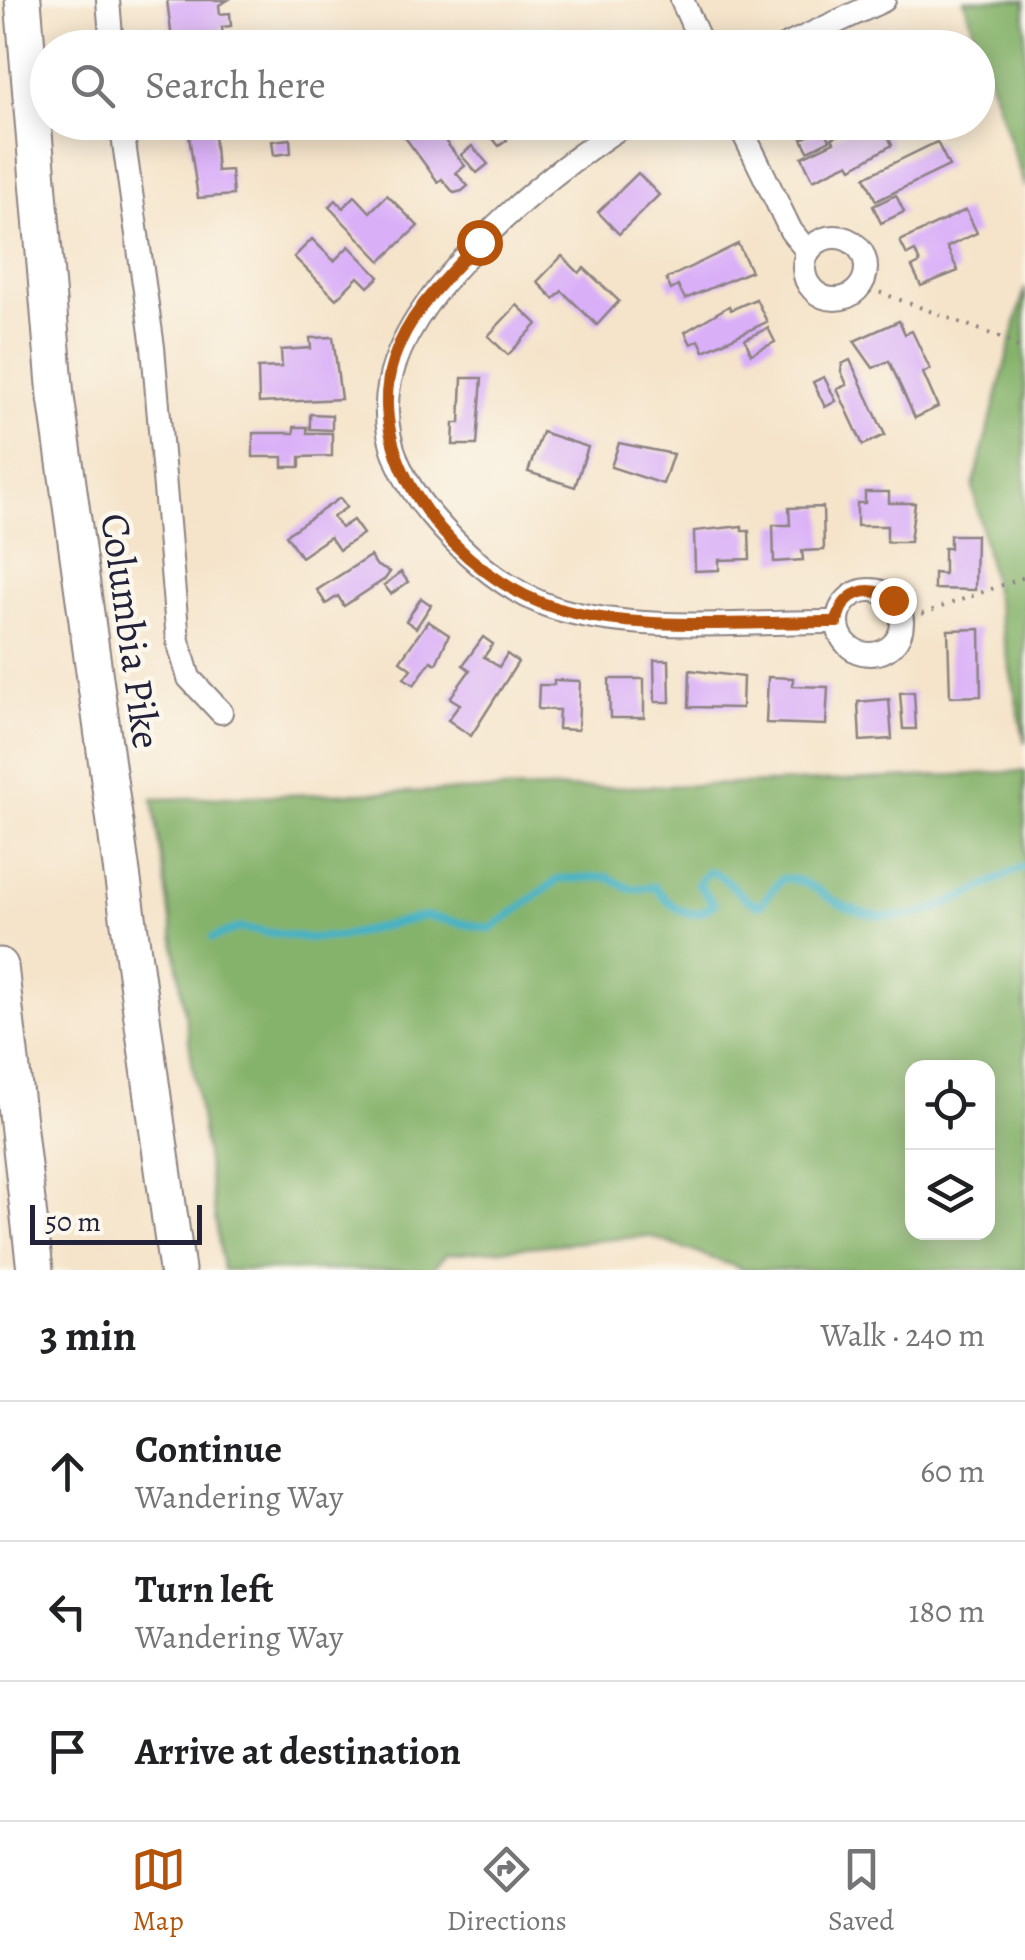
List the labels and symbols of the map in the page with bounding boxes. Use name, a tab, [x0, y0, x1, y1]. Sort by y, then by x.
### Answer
route start	[457, 220, 503, 266]
street label: Columbia Pike	[87, 510, 175, 752]
route end	[871, 578, 917, 624]
scale bar	[30, 1200, 202, 1244]

